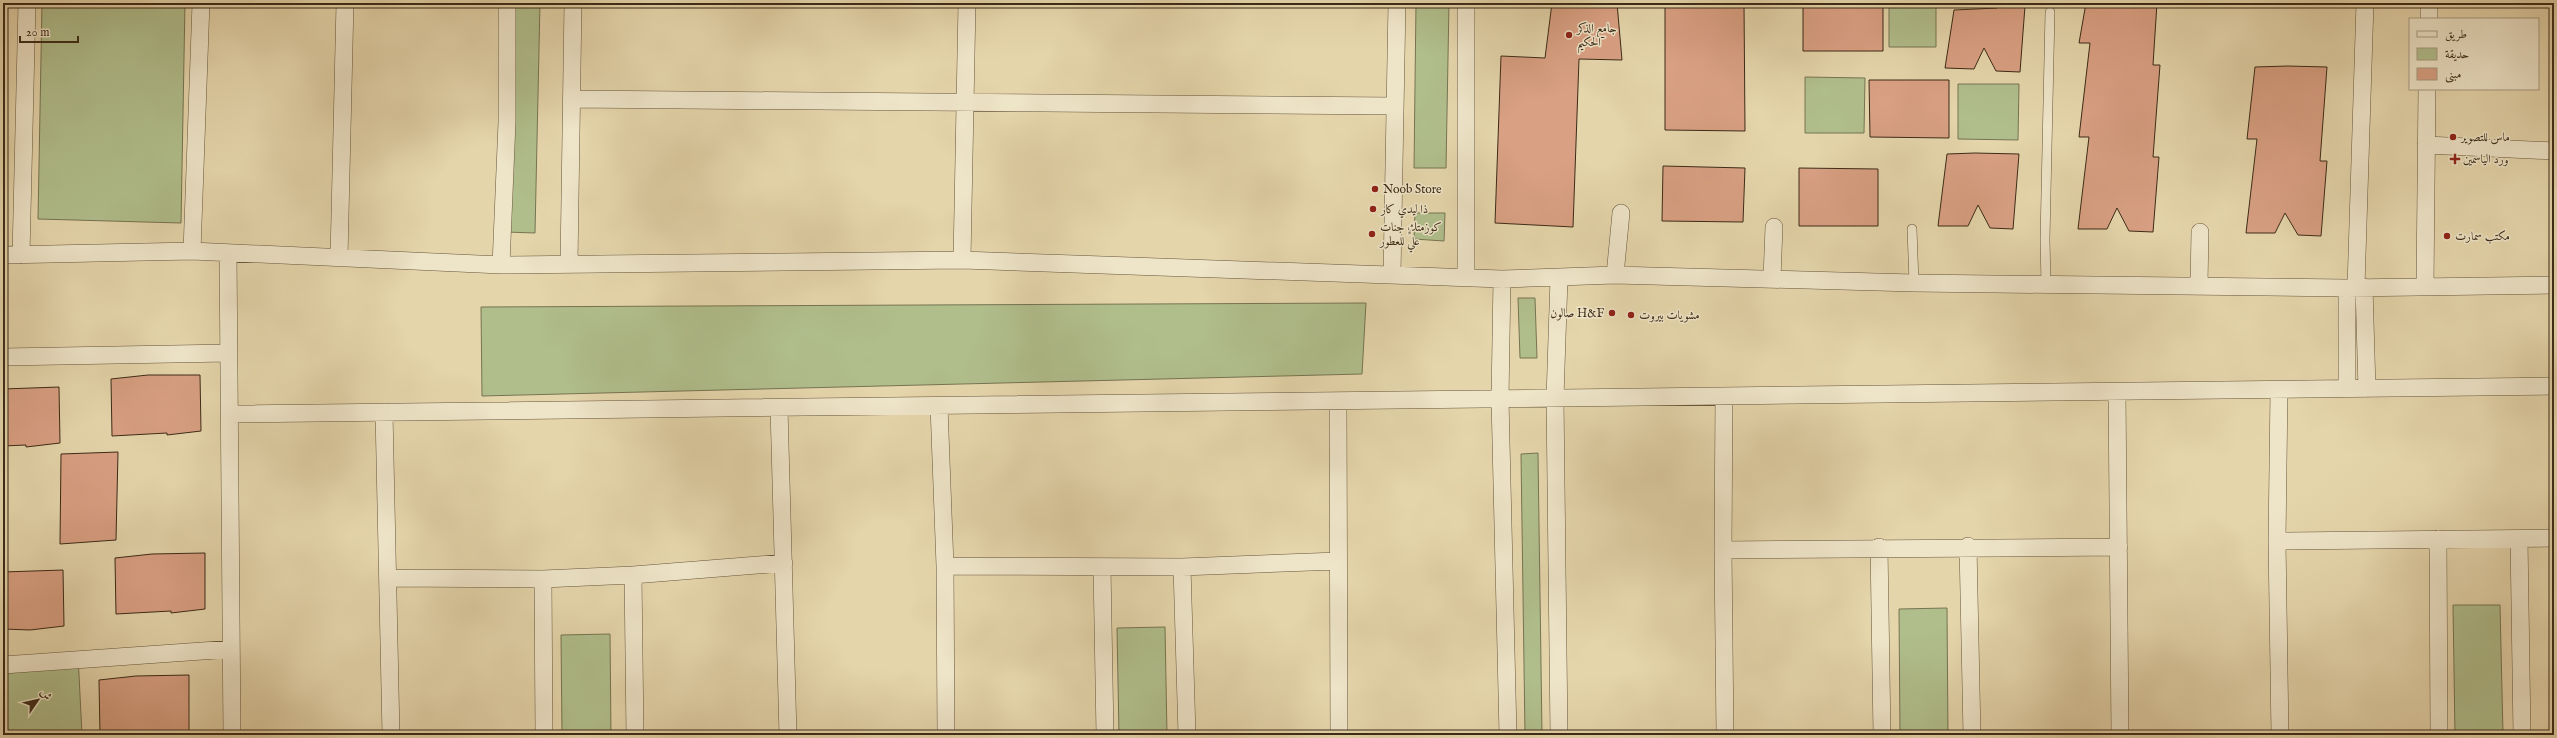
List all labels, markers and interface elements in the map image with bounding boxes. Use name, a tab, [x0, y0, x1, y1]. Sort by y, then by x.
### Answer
scale bar	[20, 18, 78, 44]
legend	[2409, 18, 2539, 90]
place label: جامع الذكر الحكيم	[1575, 21, 1617, 54]
text: 20 m	[26, 25, 49, 40]
text: طريق	[2445, 27, 2467, 42]
marker: جامع الذكر الحكيم	[1564, 30, 1574, 40]
text: حديقة	[2445, 47, 2469, 62]
text: مبنى	[2445, 67, 2461, 83]
place label: ماس للتصوير	[2459, 130, 2510, 145]
marker: ماس للتصوير	[2448, 132, 2458, 142]
place label: ورد الياسمين	[2463, 152, 2509, 167]
marker: ورد الياسمين	[2450, 154, 2460, 164]
place label: Noob Store	[1383, 182, 1442, 197]
marker: Noob Store	[1370, 184, 1380, 194]
place label: ذا ليدي كار	[1380, 202, 1428, 219]
marker: ذا ليدي كار	[1368, 204, 1378, 214]
place label: كوزمتك جنات عليٌ للعطور	[1379, 220, 1442, 253]
marker: كوزمتك جنات عليٌ للعطور	[1367, 229, 1377, 239]
place label: مكتب سمارت	[2455, 229, 2510, 244]
marker: مكتب سمارت	[2442, 231, 2452, 241]
place label: صالون H&F	[1550, 306, 1604, 321]
marker: صالون H&F	[1607, 308, 1617, 318]
place label: مشويات بيروت	[1639, 308, 1700, 323]
marker: مشويات بيروت	[1626, 310, 1636, 320]
north arrow	[18, 680, 58, 720]
text: ش	[37, 687, 54, 703]

